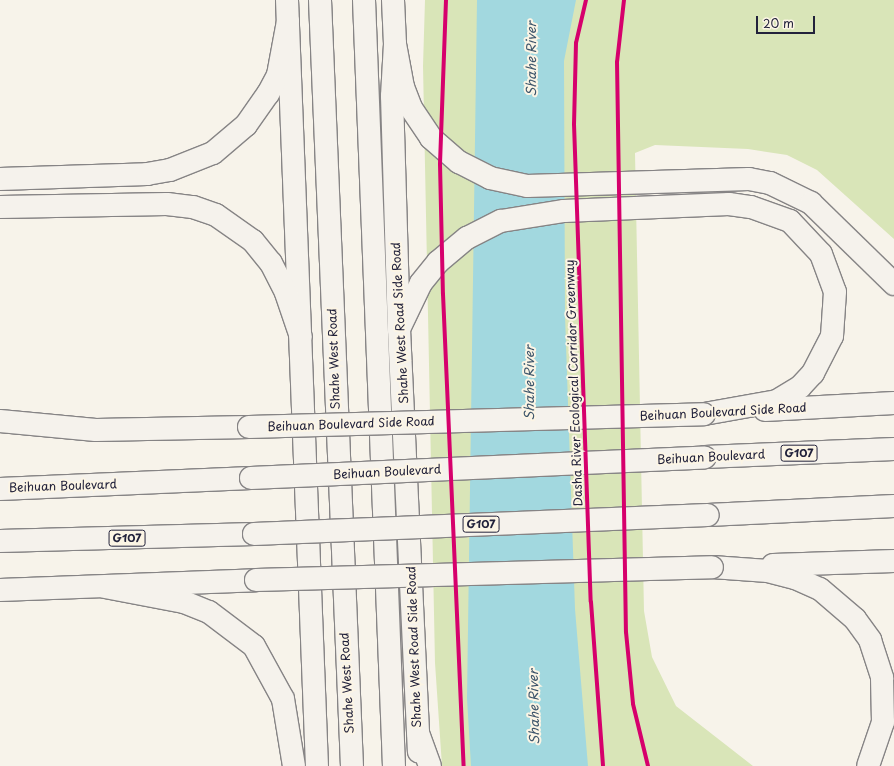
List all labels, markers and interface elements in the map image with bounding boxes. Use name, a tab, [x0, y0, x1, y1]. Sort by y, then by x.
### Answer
scale bar	[758, 8, 817, 34]
text: 20 m	[763, 14, 794, 32]
water label: Shahe River	[523, 21, 539, 97]
street label: Shahe West Road Side Road	[389, 242, 411, 404]
street label: Dasha River Ecological Corridor Greenway	[562, 259, 586, 507]
street label: Shahe West Road	[325, 308, 343, 410]
water label: Shahe River	[521, 345, 537, 421]
street label: Beihuan Boulevard Side Road	[638, 400, 808, 424]
street label: Beihuan Boulevard Side Road	[266, 414, 436, 434]
road number: G107	[780, 444, 818, 462]
street label: Beihuan Boulevard	[657, 447, 765, 467]
street label: Beihuan Boulevard	[333, 462, 441, 482]
street label: Beihuan Boulevard	[9, 477, 117, 495]
road number: G107	[462, 515, 500, 533]
road number: G107	[108, 529, 146, 547]
street label: Shahe West Road Side Road	[404, 566, 424, 728]
street label: Shahe West Road	[337, 632, 357, 734]
water label: Shahe River	[526, 669, 542, 745]

